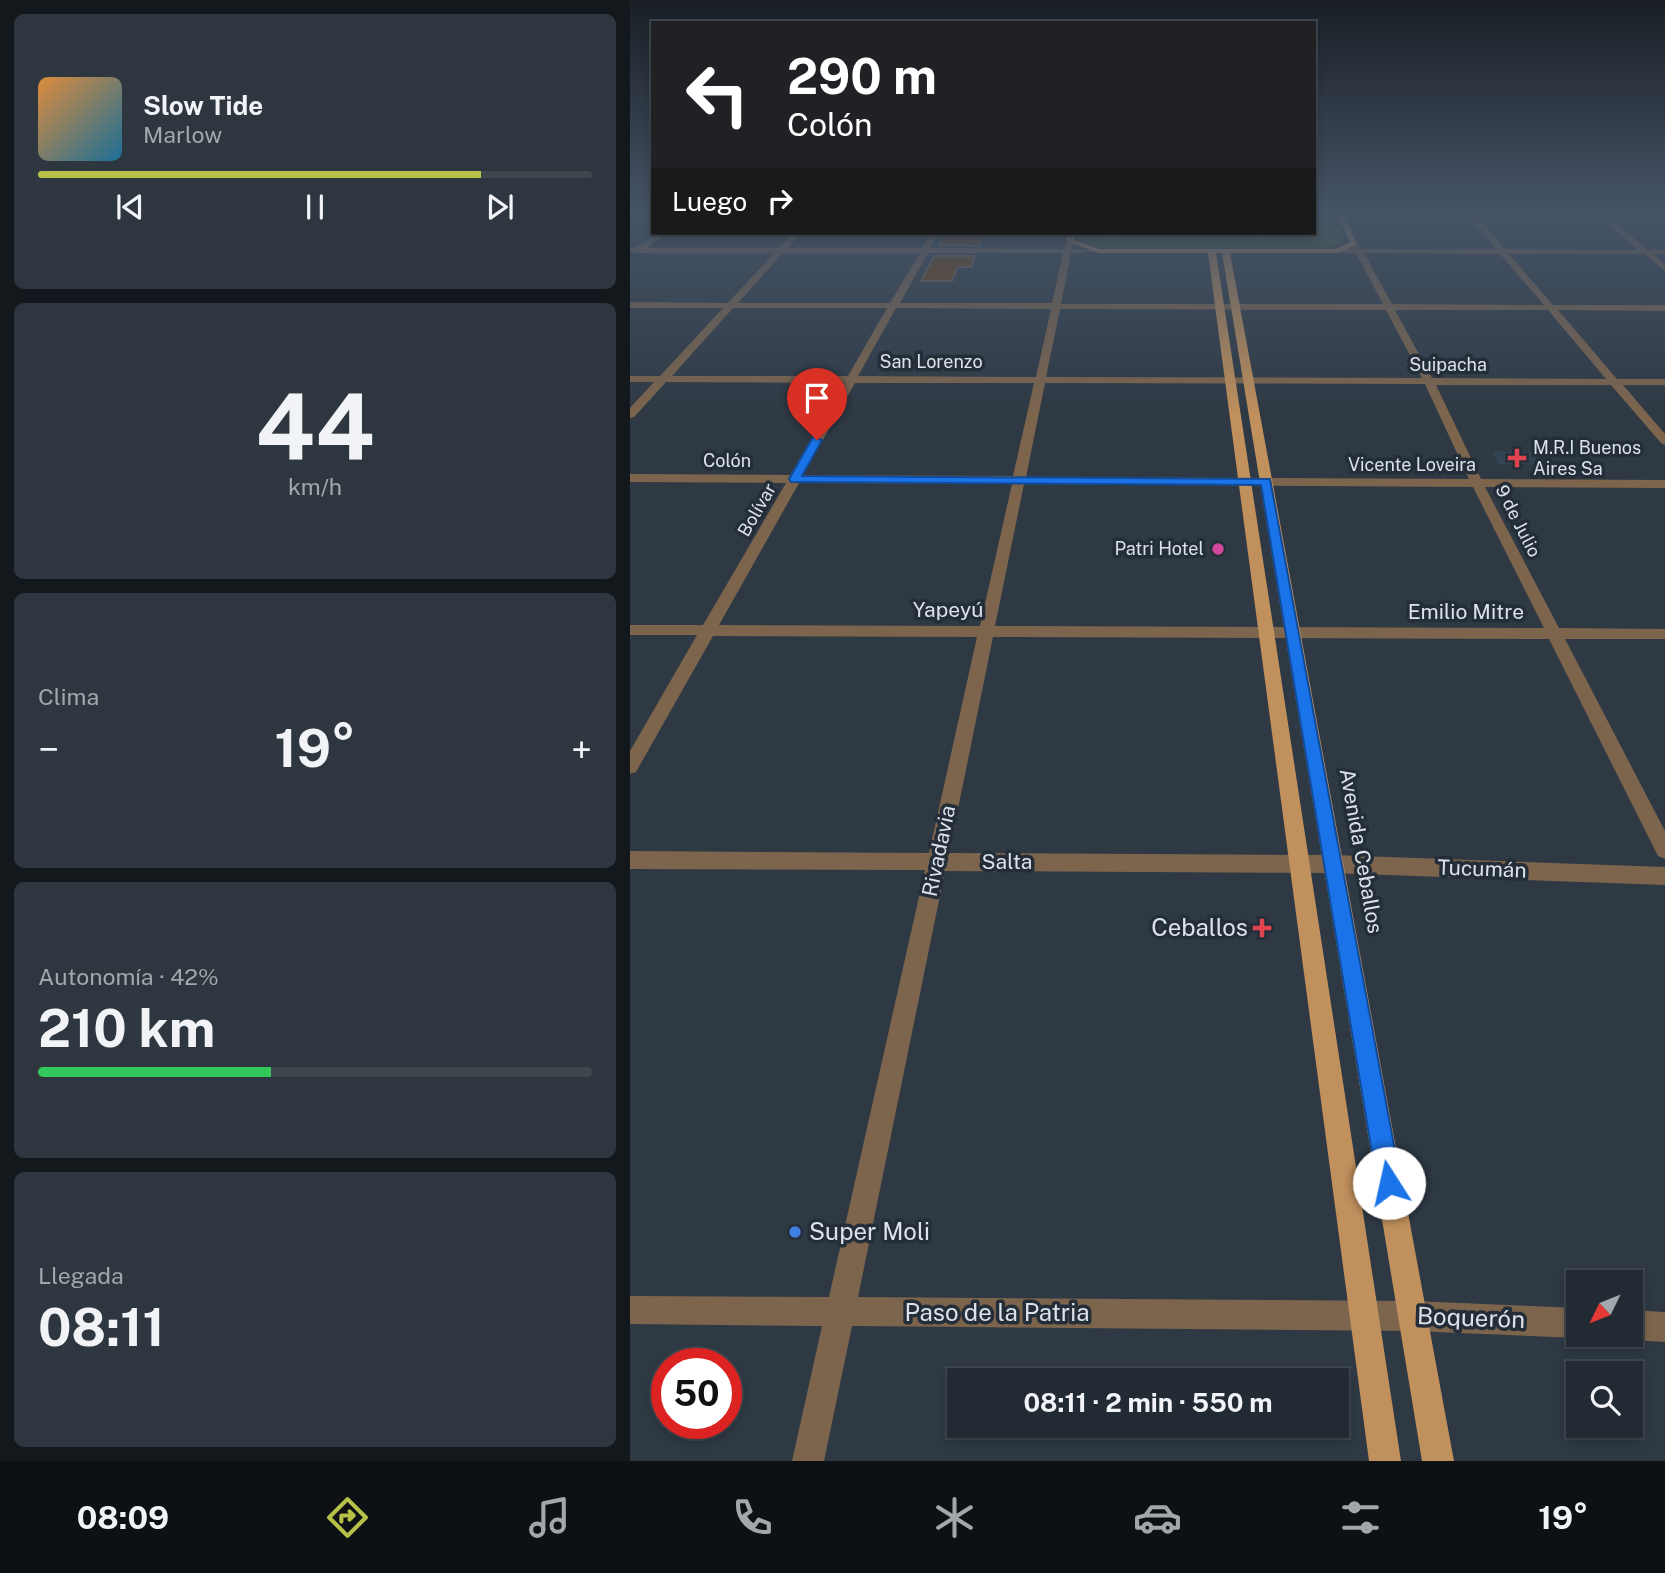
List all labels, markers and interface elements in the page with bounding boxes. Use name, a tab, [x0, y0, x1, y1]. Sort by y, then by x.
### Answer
text: 290 m	[787, 47, 937, 105]
icon: left	[672, 49, 763, 140]
text: Slow Tide	[143, 90, 263, 121]
text: Colón	[787, 106, 873, 143]
text: Marlow	[143, 121, 222, 148]
icon: right	[761, 182, 799, 220]
text: Luego	[672, 186, 747, 217]
icon: previous	[111, 188, 149, 226]
icon: pause	[296, 188, 334, 226]
icon: next	[481, 188, 519, 226]
street label: San Lorenzo	[879, 351, 983, 372]
street label: Suipacha	[1409, 354, 1487, 375]
pin	[787, 368, 847, 440]
text: 44	[255, 374, 375, 480]
icon: arrive	[798, 379, 836, 417]
place label: M.R.I Buenos Aires Sa	[1533, 437, 1641, 479]
marker: M.R.I Buenos Aires Sa	[1507, 448, 1527, 468]
street label: Colón	[703, 450, 751, 471]
street label: Vicente Loveira	[1348, 454, 1476, 475]
text: km/h	[288, 473, 342, 500]
street label: Bolívar	[733, 479, 780, 540]
street label: 9 de Julio	[1491, 481, 1546, 560]
place label: Patri Hotel	[1114, 538, 1204, 559]
marker: Patri Hotel	[1210, 541, 1226, 557]
street label: Yapeyú	[913, 597, 983, 622]
street label: Emilio Mitre	[1408, 599, 1524, 624]
text: Clima	[38, 683, 99, 710]
text: 19°	[274, 718, 356, 779]
text: −	[38, 727, 59, 772]
text: +	[571, 727, 592, 772]
street label: Avenida Ceballos	[1335, 766, 1388, 935]
street label: Rivadavia	[917, 803, 960, 899]
street label: Salta	[982, 849, 1032, 874]
street label: Tucumán	[1437, 854, 1527, 883]
place label: Ceballos	[1151, 913, 1248, 941]
marker: Ceballos	[1254, 920, 1270, 936]
text: Autonomía · 42%	[38, 963, 219, 990]
text: 210 km	[38, 998, 215, 1059]
position arrow	[1352, 1146, 1426, 1220]
place label: Super Moli	[809, 1217, 930, 1245]
marker: Super Moli	[787, 1224, 803, 1240]
text: Llegada	[38, 1262, 124, 1289]
north arrow	[1566, 1270, 1643, 1348]
map controls	[1566, 1270, 1643, 1438]
text: 08:11	[38, 1297, 165, 1358]
street label: Paso de la Patria	[905, 1298, 1089, 1326]
street label: Boquerón	[1416, 1301, 1526, 1333]
speed limit sign: 50	[651, 1348, 742, 1439]
button: search	[1566, 1361, 1643, 1438]
text: 08:11 · 2 min · 550 m	[1023, 1387, 1273, 1418]
icon: directions	[323, 1493, 372, 1542]
icon: music	[525, 1493, 574, 1542]
icon: phone	[728, 1493, 777, 1542]
icon: climate	[930, 1493, 979, 1542]
icon: car	[1133, 1493, 1182, 1542]
icon: filters	[1336, 1493, 1385, 1542]
text: 08:09	[77, 1499, 169, 1536]
text: 19°	[1538, 1499, 1588, 1536]

